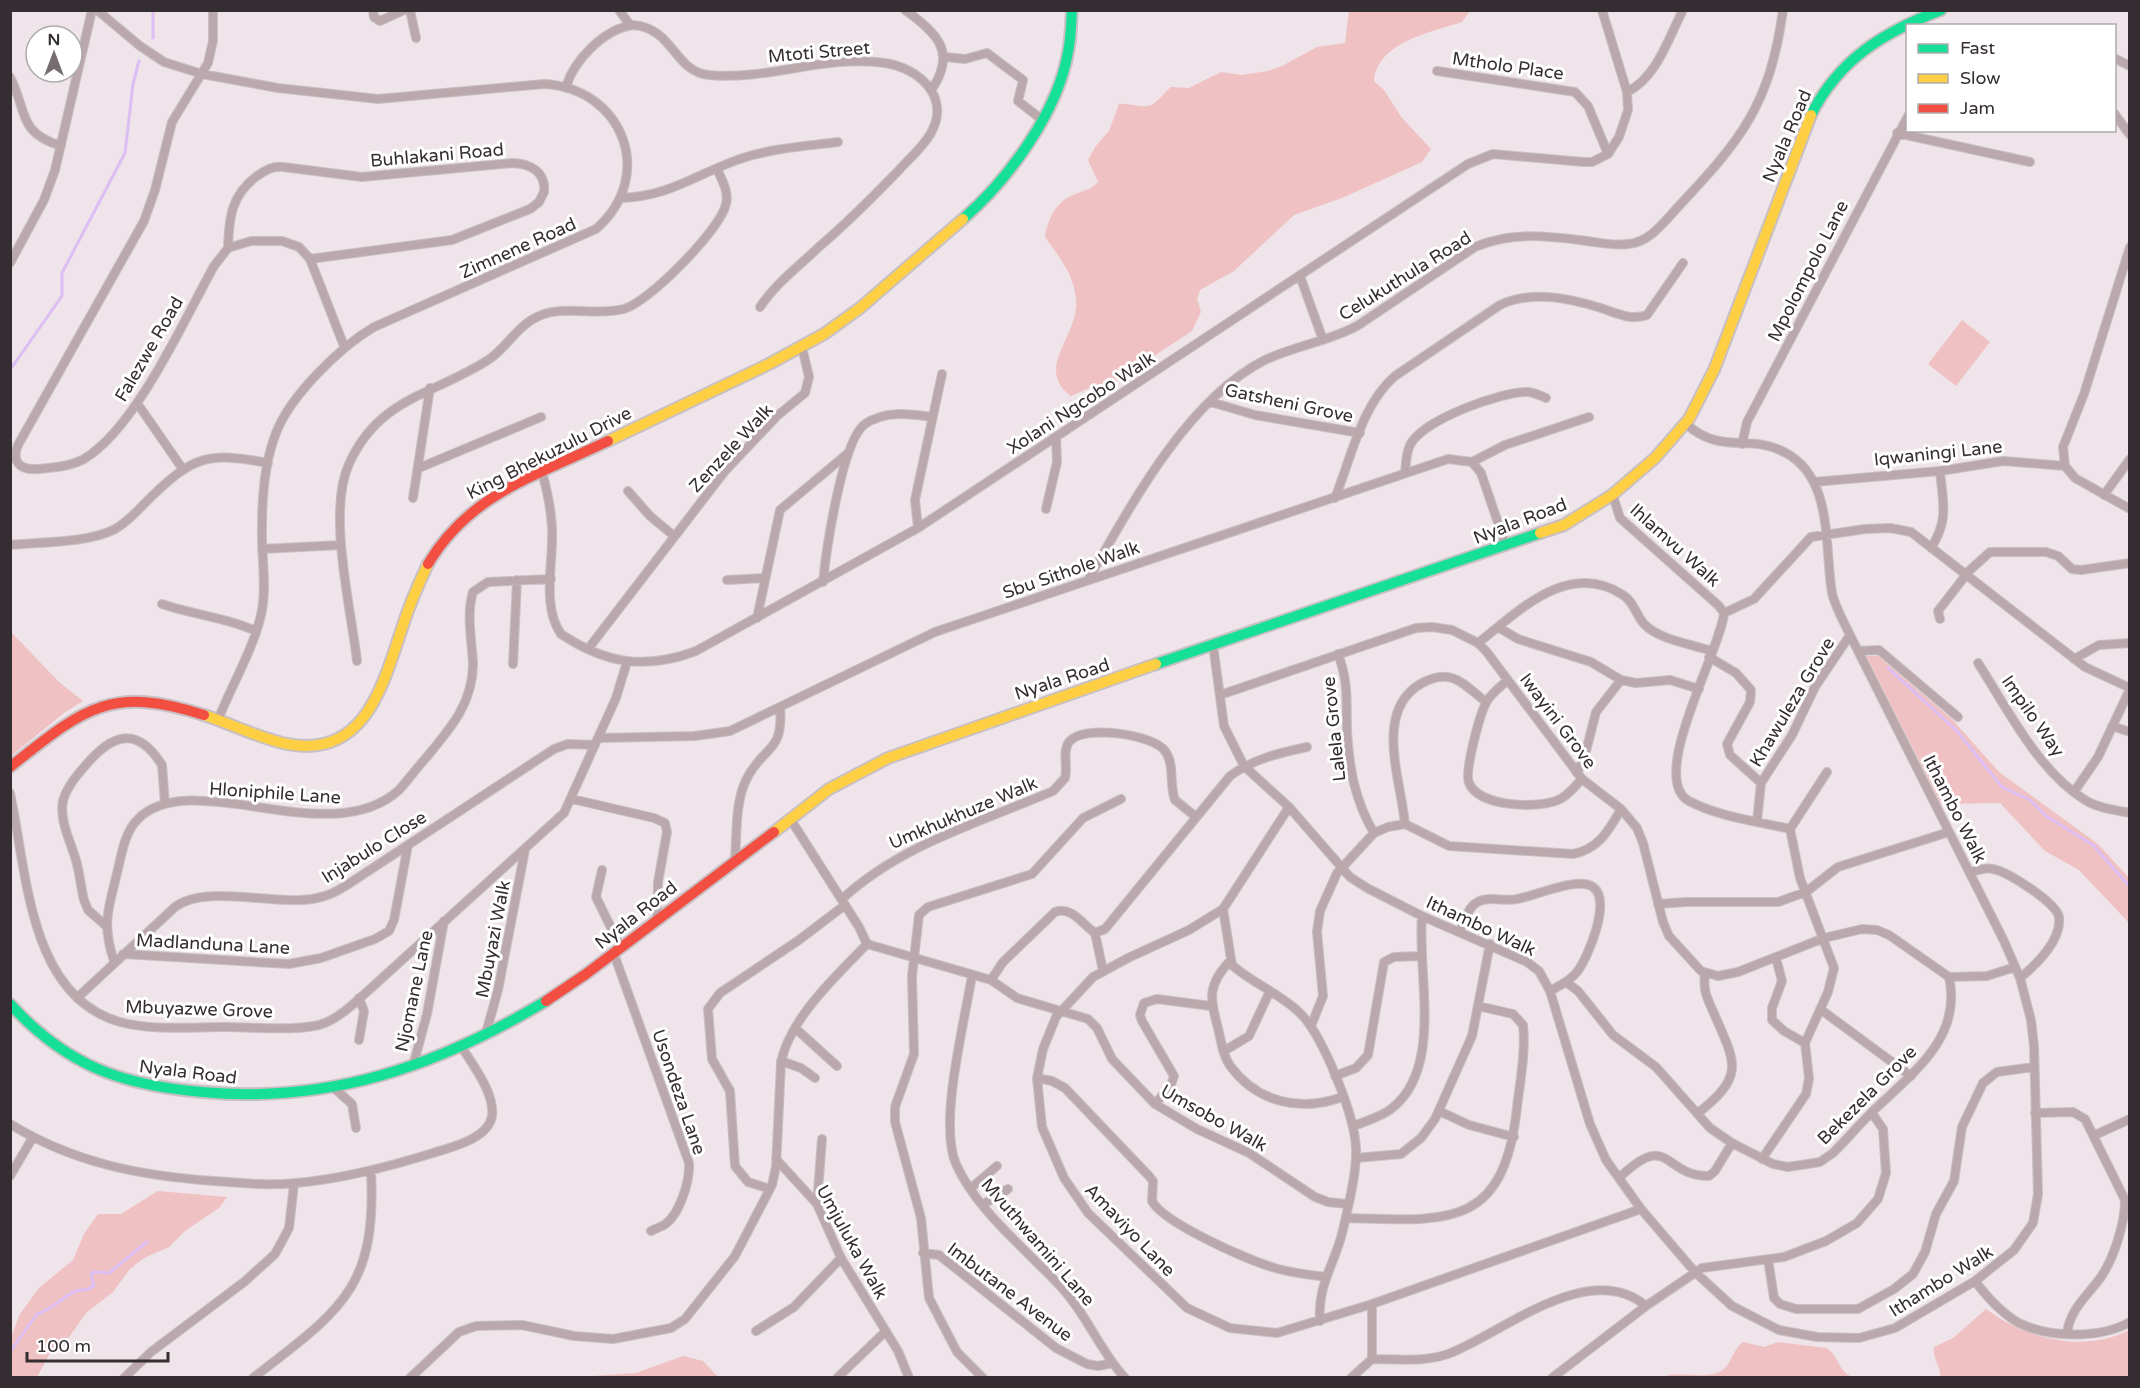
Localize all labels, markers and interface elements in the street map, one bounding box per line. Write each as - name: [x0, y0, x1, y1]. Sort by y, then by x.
- north arrow: [24, 24, 84, 84]
- legend: [1906, 24, 2116, 132]
- text: N: [48, 30, 60, 50]
- street label: Mtoti Street: [767, 37, 871, 67]
- text: Fast: [1960, 37, 1995, 59]
- street label: Mtholo Place: [1451, 47, 1565, 85]
- text: Slow: [1960, 67, 2001, 89]
- street label: Nyala Road: [1758, 86, 1816, 186]
- text: Jam: [1960, 97, 1995, 119]
- street label: Buhlakani Road: [369, 138, 505, 172]
- street label: Mpolompolo Lane: [1763, 197, 1853, 345]
- street label: Zimnene Road: [457, 213, 579, 283]
- street label: Celukuthula Road: [1335, 226, 1475, 326]
- street label: Falezwe Road: [110, 293, 188, 405]
- street label: Xolani Ngcobo Walk: [1003, 347, 1159, 459]
- street label: Gatsheni Grove: [1223, 379, 1355, 427]
- street label: Zenzele Walk: [684, 399, 778, 497]
- street label: King Bhekuzulu Drive: [463, 402, 635, 504]
- street label: Iqwaningi Lane: [1873, 435, 2003, 471]
- street label: Nyala Road: [1470, 493, 1570, 549]
- street label: Ihlamvu Walk: [1625, 499, 1725, 591]
- street label: Sbu Sithole Walk: [1000, 536, 1143, 604]
- street label: Khawuleza Grove: [1745, 633, 1839, 771]
- street label: Nyala Road: [1012, 653, 1112, 705]
- street label: Iwayini Grove: [1515, 669, 1601, 773]
- street label: Impilo Way: [1997, 671, 2069, 761]
- street label: Lalela Grove: [1318, 676, 1350, 782]
- street label: Ithambo Walk: [1918, 751, 1992, 867]
- street label: Umkhukhuze Walk: [886, 772, 1041, 854]
- street label: Hloniphile Lane: [208, 777, 342, 809]
- street label: Injabulo Close: [317, 806, 431, 888]
- street label: Nyala Road: [590, 876, 682, 954]
- street label: Mbuyazi Walk: [471, 878, 515, 1000]
- street label: Ithambo Walk: [1423, 891, 1539, 961]
- street label: Njomane Lane: [390, 928, 438, 1054]
- street label: Madlanduna Lane: [135, 929, 291, 959]
- street label: Mbuyazwe Grove: [125, 995, 273, 1023]
- street label: Usondeza Lane: [647, 1027, 711, 1157]
- street label: Bekezela Grove: [1813, 1041, 1921, 1149]
- street label: Nyala Road: [138, 1055, 238, 1089]
- street label: Umsobo Walk: [1157, 1080, 1271, 1156]
- street label: Mvuthwamini Lane: [976, 1173, 1100, 1311]
- street label: Amaviyo Lane: [1080, 1179, 1180, 1281]
- street label: Umjuluka Walk: [812, 1181, 893, 1303]
- street label: Imbutane Avenue: [943, 1238, 1077, 1346]
- street label: Ithambo Walk: [1885, 1240, 1997, 1322]
- scale bar: [27, 1325, 168, 1363]
- text: 100 m: [36, 1335, 91, 1357]

